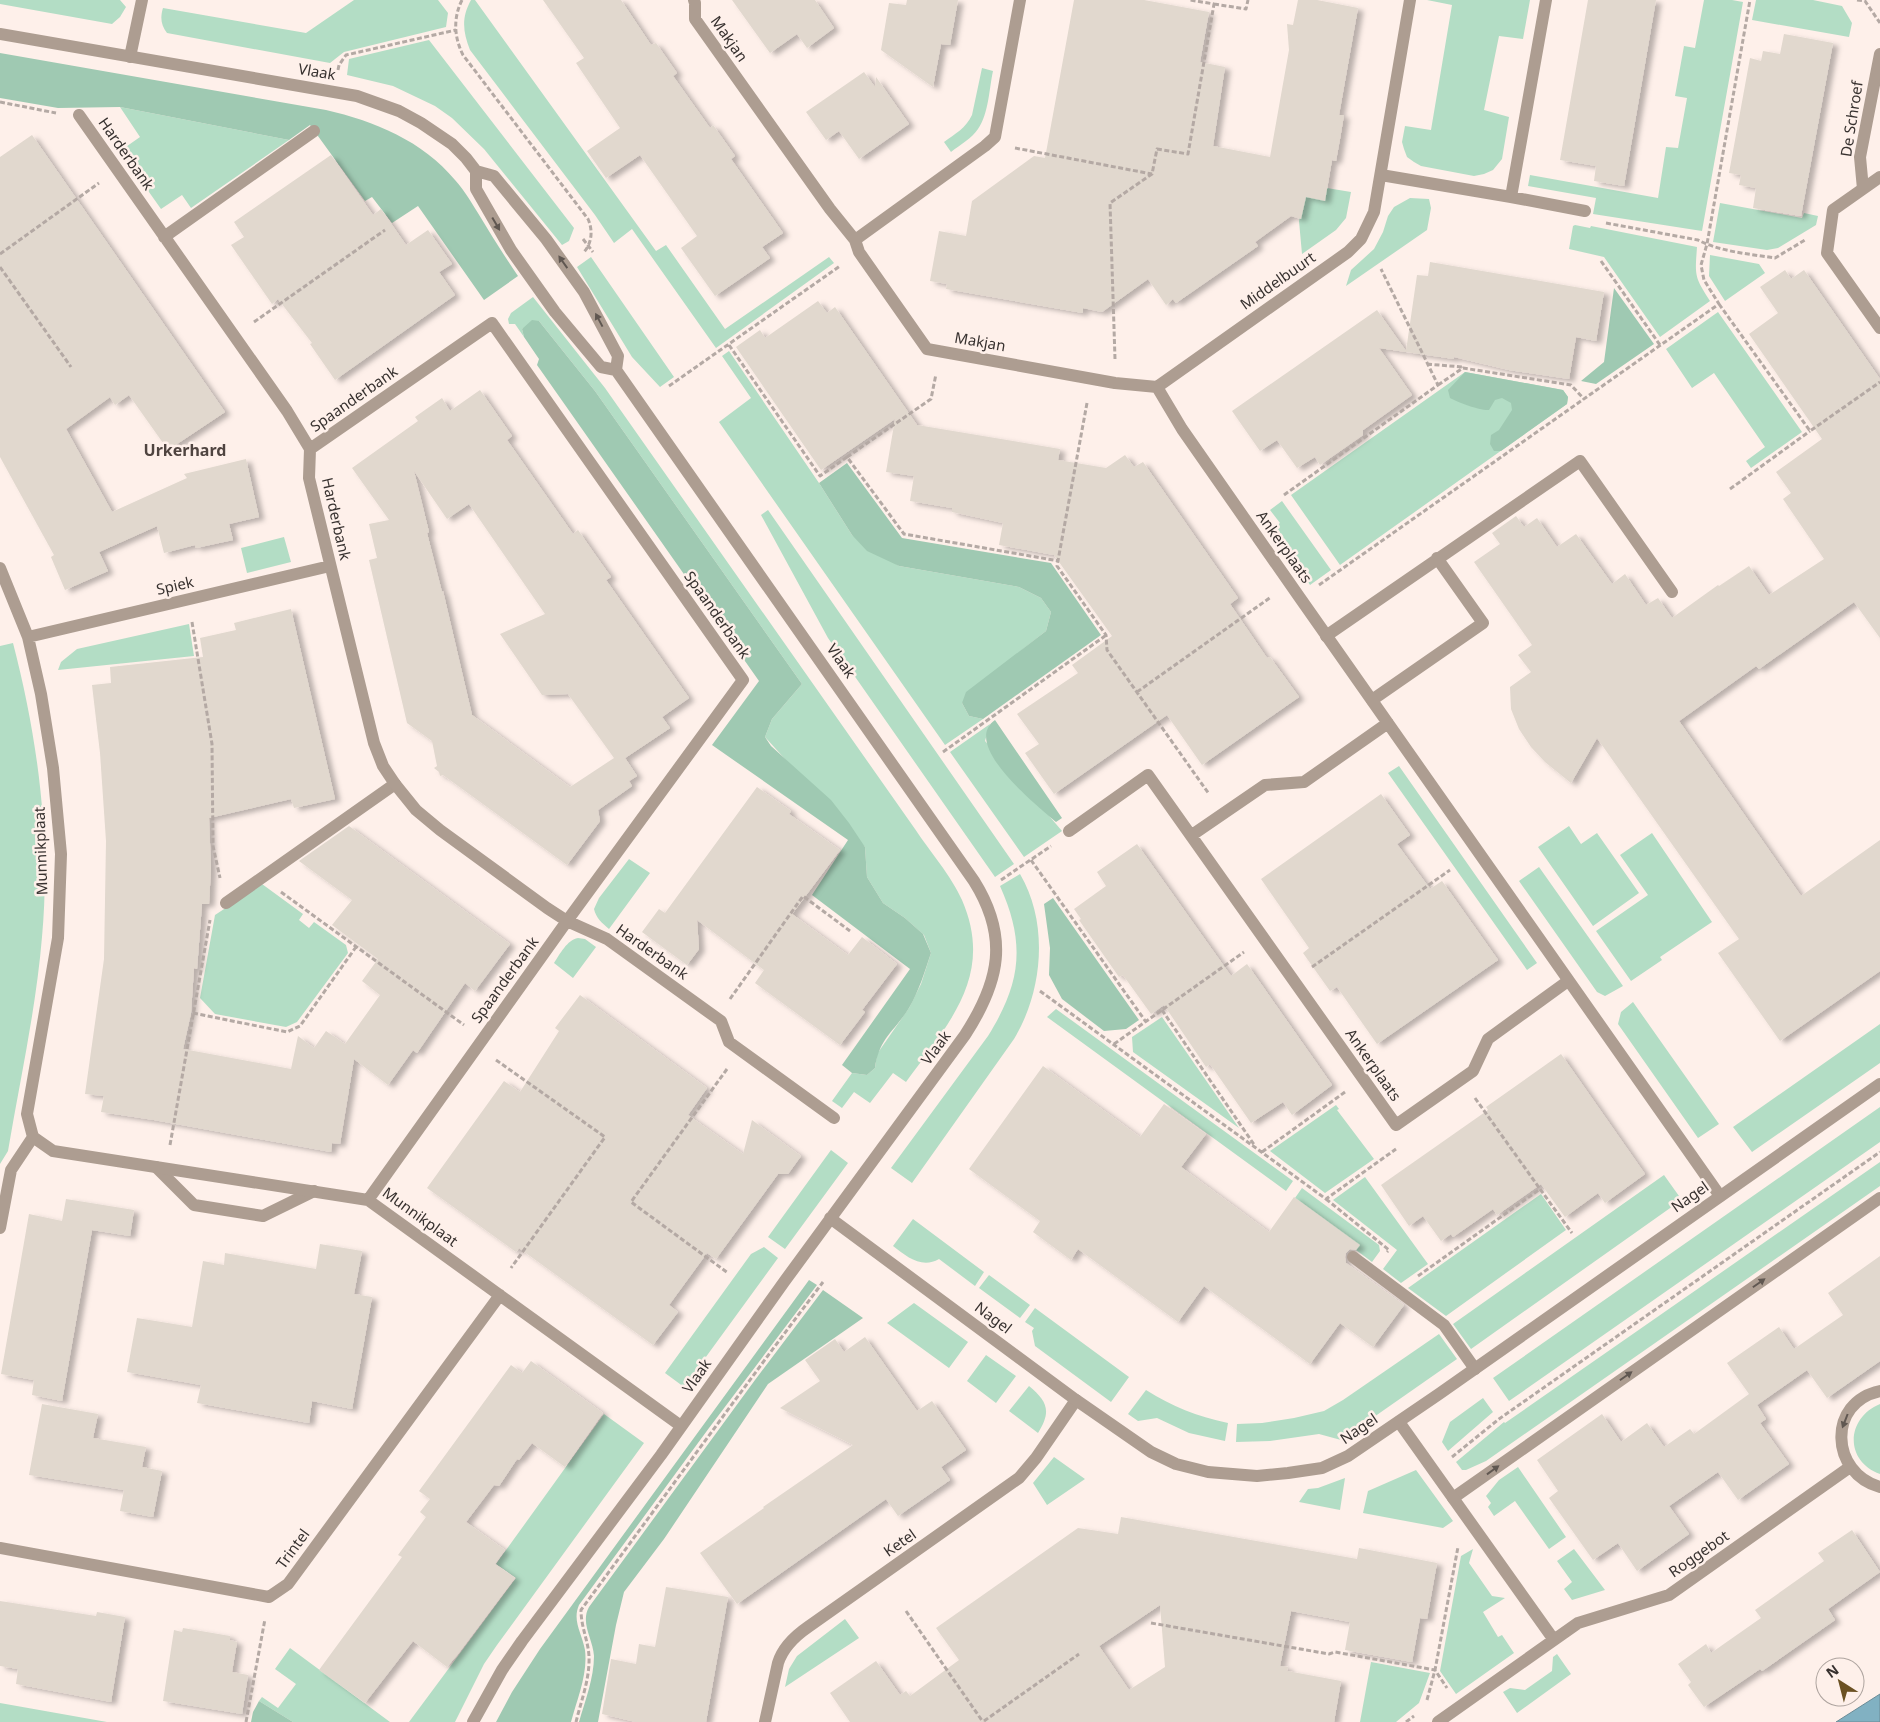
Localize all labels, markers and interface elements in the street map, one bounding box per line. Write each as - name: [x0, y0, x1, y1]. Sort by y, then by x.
- street label: Makjan: [707, 12, 753, 65]
- street label: Vlaak: [297, 58, 337, 84]
- street label: De Schroef: [1835, 79, 1867, 158]
- street label: Harderbank: [94, 113, 159, 194]
- one-way arrow: [492, 218, 501, 231]
- street label: Middelbuurt: [1236, 247, 1320, 314]
- one-way arrow: [558, 255, 568, 269]
- one-way arrow: [595, 313, 603, 327]
- street label: Makjan: [953, 327, 1007, 355]
- street label: Spaanderbank: [306, 361, 401, 436]
- district label: Urkerhard: [144, 439, 226, 461]
- street label: Harderbank: [318, 475, 356, 562]
- street label: Ankerplaats: [1253, 506, 1317, 587]
- street label: Spaanderbank: [680, 567, 755, 662]
- street label: Spiek: [154, 571, 195, 599]
- street label: Vlaak: [823, 639, 861, 682]
- street label: Munnikplaat: [28, 806, 52, 896]
- street label: Harderbank: [612, 919, 693, 984]
- street label: Spaanderbank: [466, 932, 542, 1027]
- street label: Ankerplaats: [1342, 1024, 1406, 1105]
- street label: Vlaak: [916, 1026, 955, 1068]
- street label: Nagel: [1667, 1176, 1712, 1216]
- street label: Munnikplaat: [379, 1182, 463, 1251]
- one-way arrow: [1752, 1278, 1766, 1288]
- street label: Nagel: [971, 1297, 1016, 1338]
- street label: Vlaak: [677, 1354, 715, 1397]
- one-way arrow: [1619, 1371, 1633, 1381]
- street label: Nagel: [1336, 1408, 1381, 1448]
- one-way arrow: [1841, 1414, 1848, 1429]
- one-way arrow: [1486, 1464, 1499, 1475]
- street label: Trintel: [271, 1524, 313, 1572]
- street label: Ketel: [879, 1524, 920, 1561]
- street label: Roggebot: [1664, 1525, 1733, 1581]
- north arrow: [1815, 1657, 1865, 1707]
- text: N: [1822, 1660, 1842, 1682]

